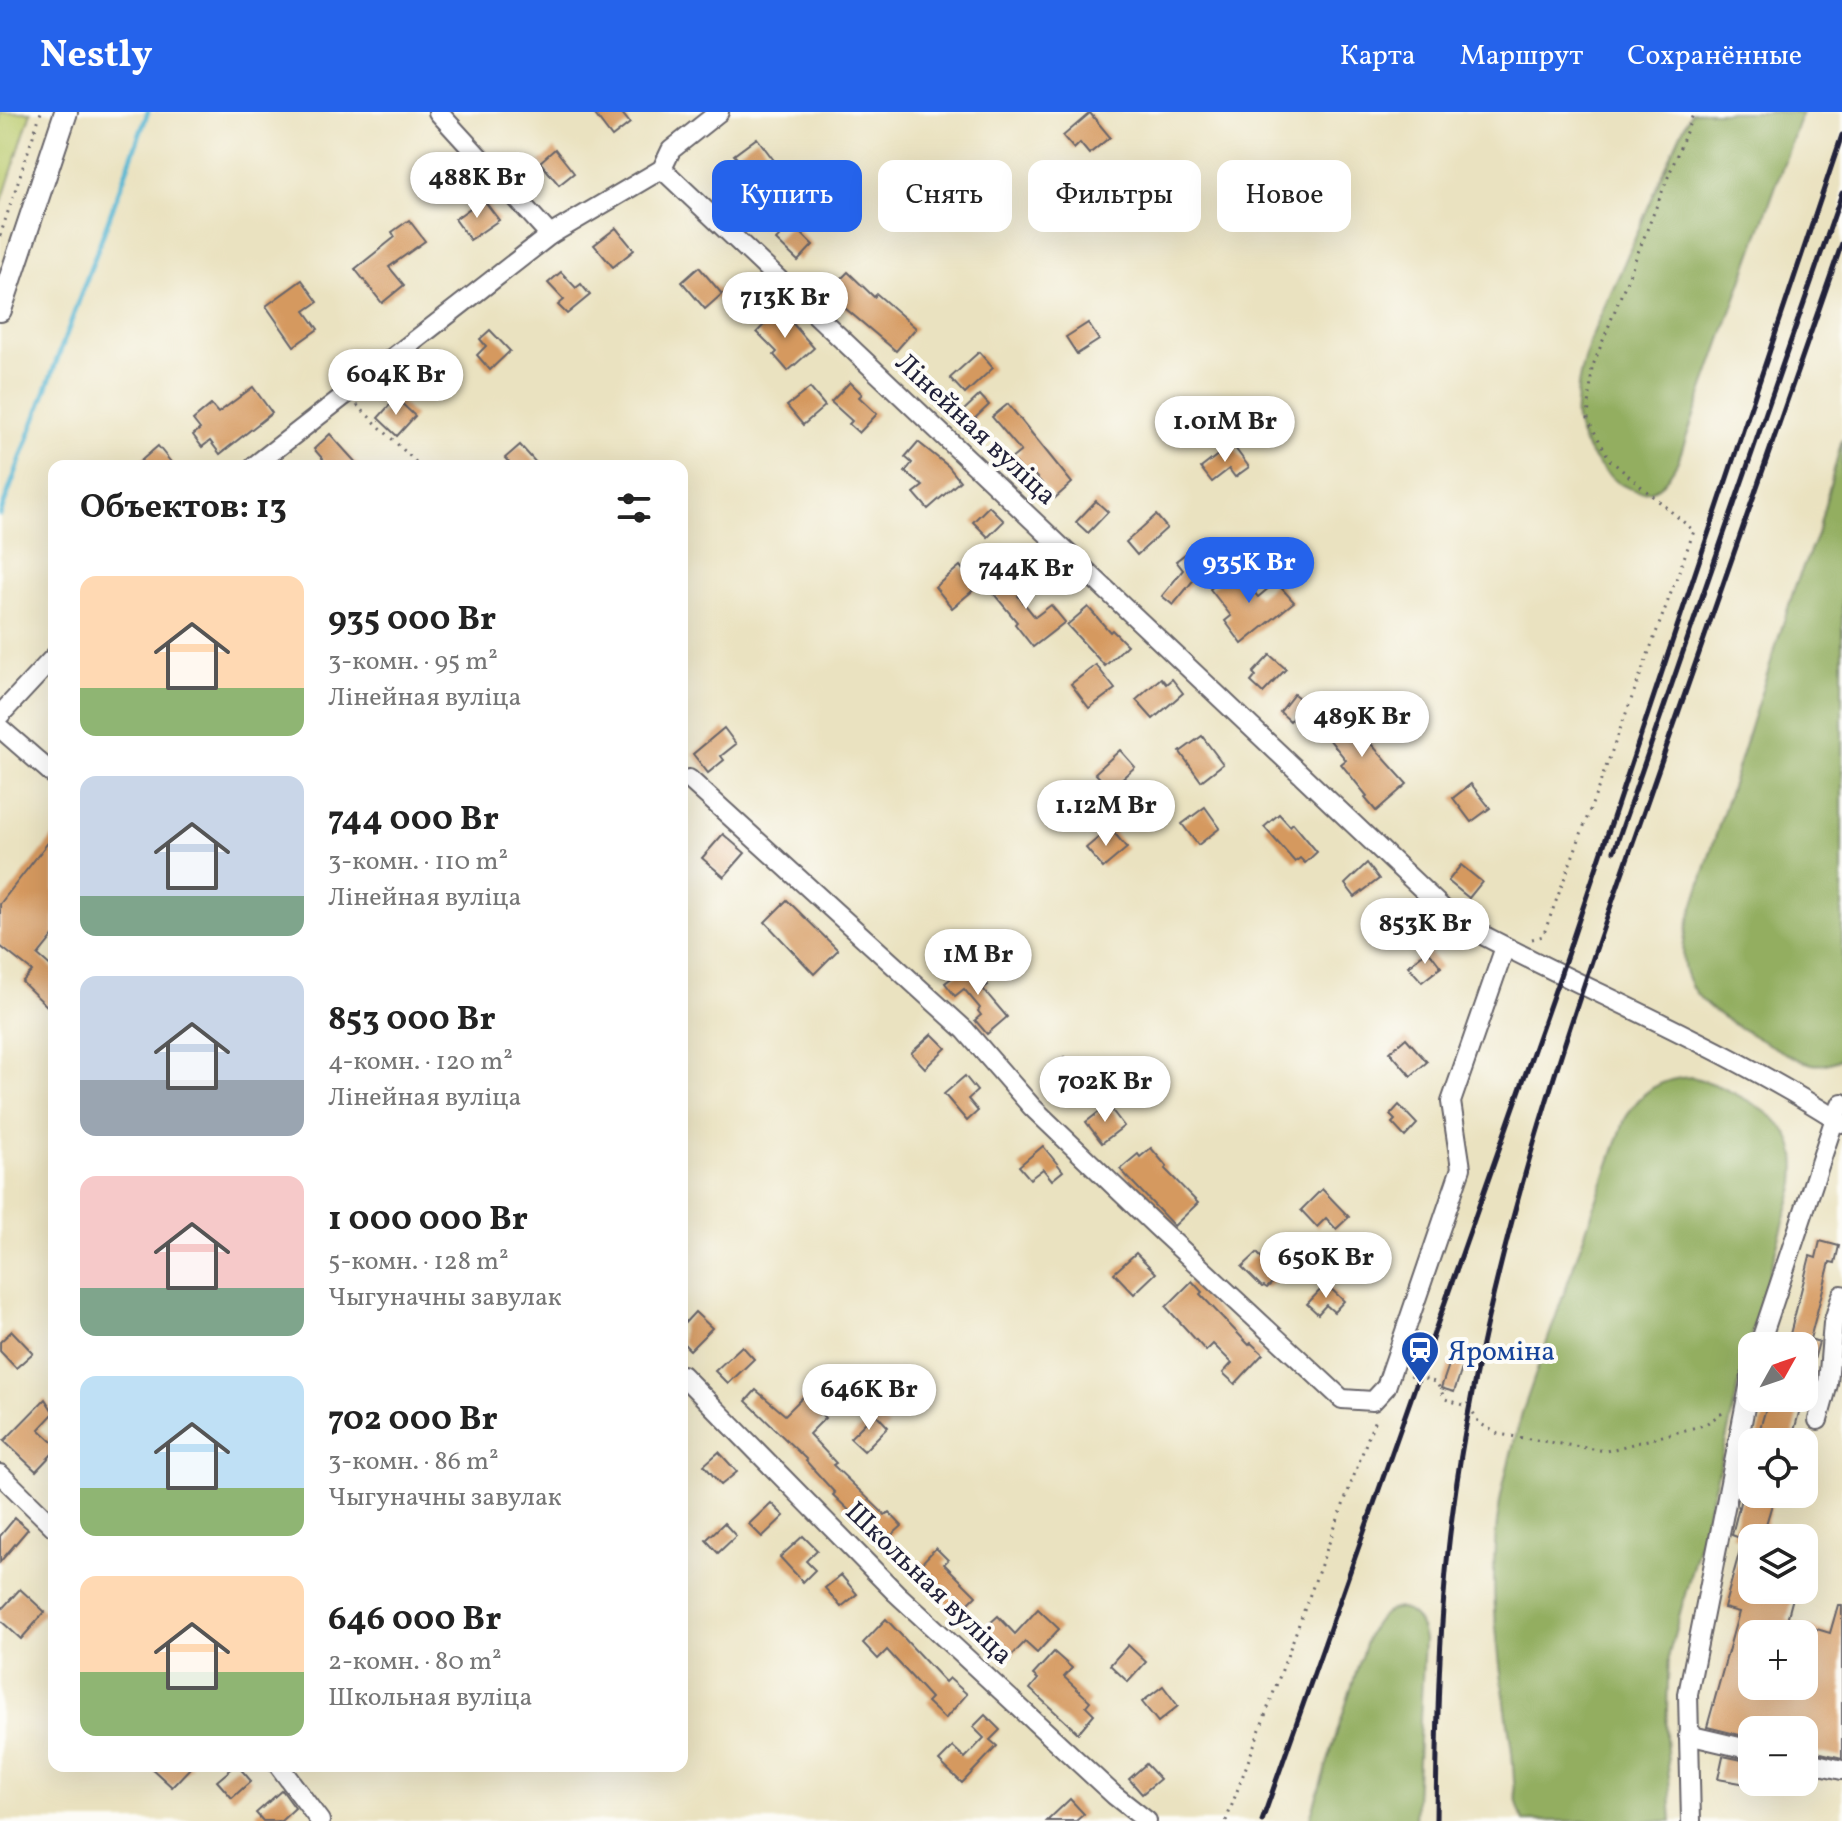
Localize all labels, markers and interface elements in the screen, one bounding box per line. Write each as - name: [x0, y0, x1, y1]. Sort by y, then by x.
- text: Nestly: [40, 30, 153, 83]
- text: Карта: [1340, 37, 1416, 76]
- text: Маршрут: [1460, 37, 1583, 76]
- text: Сохранённые: [1627, 37, 1802, 76]
- pin: 488K Br: [403, 152, 551, 220]
- text: 488K Br: [428, 160, 526, 196]
- chip: Купить: [712, 160, 862, 232]
- chip: Снять: [878, 160, 1012, 232]
- chip: Фильтры: [1028, 160, 1201, 232]
- chip: Новое: [1217, 160, 1351, 232]
- pin: 713K Br: [711, 272, 859, 340]
- text: 713K Br: [740, 280, 830, 316]
- street label: Лінейная вуліца: [886, 345, 1065, 515]
- pin: 604K Br: [322, 349, 470, 417]
- text: 604K Br: [346, 357, 446, 393]
- pin: 1.01M Br: [1142, 396, 1308, 464]
- text: 1.01M Br: [1173, 404, 1277, 440]
- text: Объектов: 13: [80, 485, 287, 532]
- icon: filters: [612, 486, 656, 530]
- pin: 935K Br: [1175, 537, 1323, 605]
- pin: 744K Br: [952, 543, 1100, 611]
- text: 935K Br: [1202, 545, 1296, 581]
- text: 744K Br: [978, 551, 1074, 587]
- text: 935 000 Br: [328, 597, 496, 644]
- icon: home: [144, 608, 240, 704]
- text: 3-комн. · 95 m²: [328, 644, 498, 680]
- text: Лінейная вуліца: [328, 680, 521, 716]
- pin: 489K Br: [1288, 691, 1436, 759]
- text: 489K Br: [1313, 699, 1411, 735]
- pin: 1.12M Br: [1023, 780, 1189, 848]
- text: 1.12M Br: [1055, 788, 1157, 824]
- text: 744 000 Br: [328, 797, 499, 844]
- icon: home: [144, 808, 240, 904]
- text: 3-комн. · 110 m²: [328, 844, 508, 880]
- text: Лінейная вуліца: [328, 880, 521, 916]
- pin: 853K Br: [1351, 898, 1499, 966]
- text: 853K Br: [1378, 906, 1472, 942]
- pin: 1M Br: [922, 929, 1034, 997]
- text: 1M Br: [943, 937, 1013, 973]
- text: 853 000 Br: [328, 997, 496, 1044]
- icon: home: [144, 1008, 240, 1104]
- text: 4-комн. · 120 m²: [328, 1044, 513, 1080]
- pin: 702K Br: [1031, 1056, 1179, 1124]
- text: 702K Br: [1058, 1064, 1152, 1100]
- text: Лінейная вуліца: [328, 1080, 521, 1116]
- text: 1 000 000 Br: [328, 1197, 528, 1244]
- icon: home: [144, 1208, 240, 1304]
- pin: 650K Br: [1252, 1232, 1400, 1300]
- text: 650K Br: [1278, 1240, 1374, 1276]
- text: 5-комн. · 128 m²: [328, 1244, 509, 1280]
- text: Чыгуначны завулак: [328, 1280, 562, 1316]
- station icon: Яроміна: [1399, 1329, 1441, 1384]
- north arrow: [1738, 1332, 1818, 1412]
- map controls: [1738, 1332, 1818, 1796]
- place label: Яроміна: [1448, 1333, 1555, 1372]
- pin: 646K Br: [795, 1364, 943, 1432]
- text: 646K Br: [820, 1372, 918, 1408]
- text: 702 000 Br: [328, 1397, 498, 1444]
- icon: home: [144, 1408, 240, 1504]
- button: locate: [1738, 1428, 1818, 1508]
- text: 3-комн. · 86 m²: [328, 1444, 499, 1480]
- text: Чыгуначны завулак: [328, 1480, 562, 1516]
- street label: Школьная вуліца: [836, 1493, 1021, 1674]
- button: layers: [1738, 1524, 1818, 1604]
- text: 646 000 Br: [328, 1597, 501, 1644]
- icon: home: [144, 1608, 240, 1704]
- button: +: [1738, 1620, 1818, 1700]
- text: 2-комн. · 80 m²: [328, 1644, 502, 1680]
- text: Школьная вуліца: [328, 1680, 532, 1716]
- button: −: [1738, 1716, 1818, 1796]

